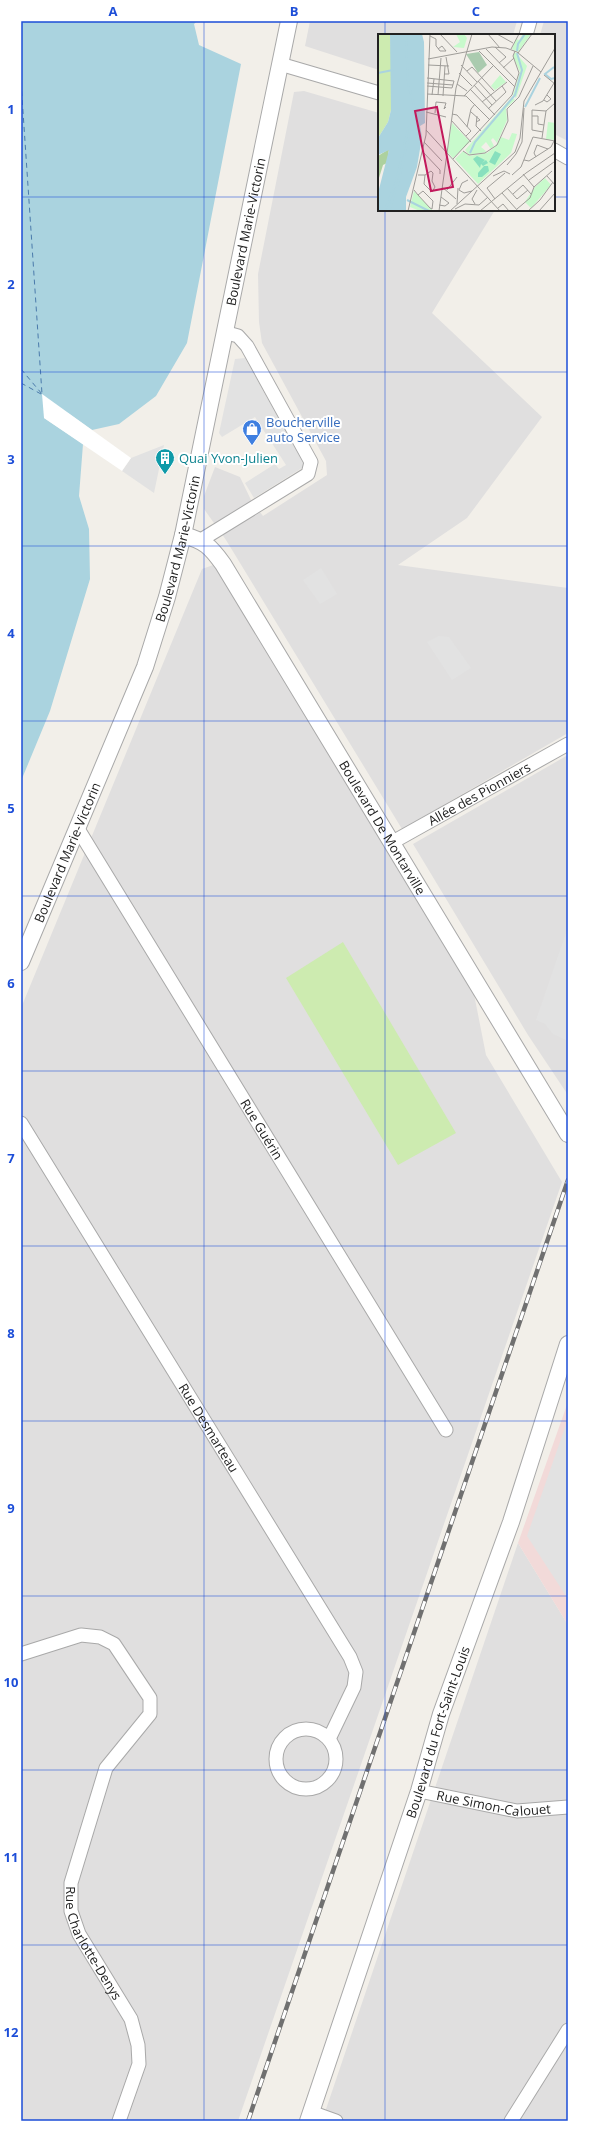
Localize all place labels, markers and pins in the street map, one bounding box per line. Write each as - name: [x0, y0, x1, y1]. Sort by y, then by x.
- place label: Boucherville auto Service: [266, 413, 341, 446]
- shop icon: Boucherville auto Service: [241, 418, 263, 446]
- building icon: Quai Yvon-Julien: [154, 447, 176, 475]
- place label: Quai Yvon-Julien: [179, 449, 278, 467]

